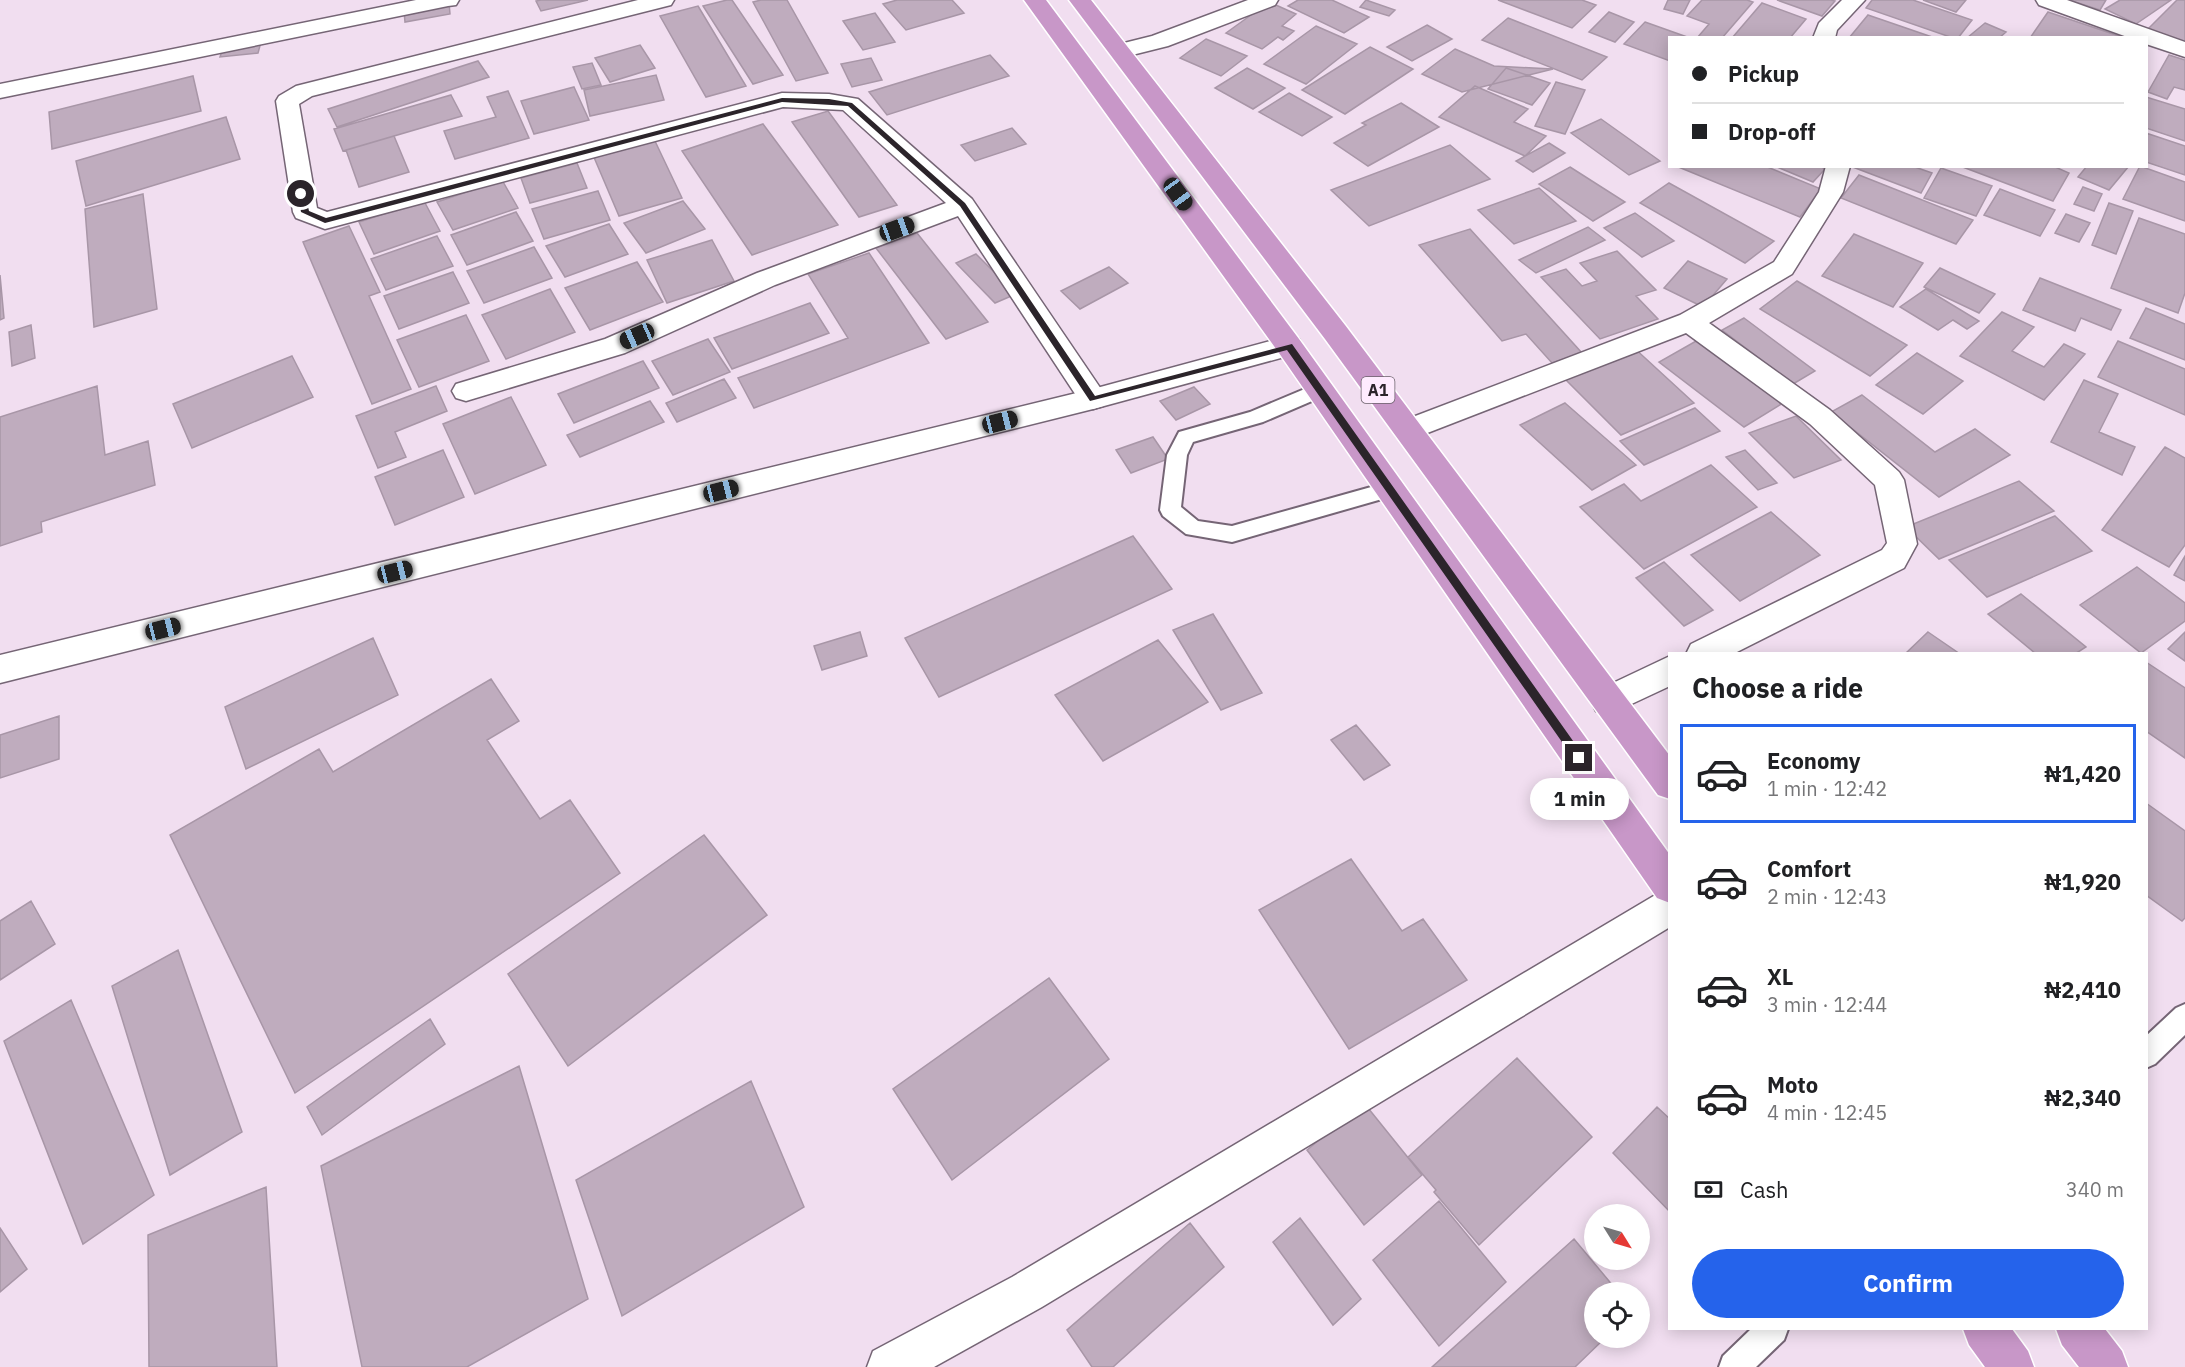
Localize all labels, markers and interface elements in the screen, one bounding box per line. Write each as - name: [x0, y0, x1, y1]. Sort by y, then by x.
- text: Pickup: [1728, 59, 1799, 88]
- text: Drop-off: [1728, 117, 1815, 146]
- car: [1160, 174, 1196, 214]
- route start: [287, 180, 314, 207]
- car: [877, 214, 917, 244]
- car: [617, 320, 657, 352]
- road number: A1: [1362, 377, 1394, 403]
- car: [980, 409, 1020, 435]
- car: [701, 478, 741, 504]
- car: [375, 559, 415, 585]
- car: [143, 616, 183, 642]
- text: Choose a ride: [1692, 670, 1863, 705]
- route end: [1565, 744, 1592, 771]
- text: Economy: [1767, 746, 1861, 775]
- icon: car: [1695, 747, 1749, 801]
- text: ₦1,420: [2044, 759, 2121, 788]
- text: 1 min · 12:42: [1767, 775, 1887, 802]
- callout: 1 min: [1530, 779, 1628, 821]
- text: 1 min: [1553, 785, 1606, 812]
- text: Comfort: [1767, 854, 1851, 883]
- icon: car: [1695, 855, 1749, 909]
- text: ₦1,920: [2044, 867, 2121, 896]
- text: 2 min · 12:43: [1767, 883, 1887, 910]
- text: XL: [1767, 962, 1793, 991]
- icon: car: [1695, 963, 1749, 1017]
- text: ₦2,410: [2044, 975, 2121, 1004]
- text: 3 min · 12:44: [1767, 991, 1887, 1018]
- text: Moto: [1767, 1070, 1818, 1099]
- icon: car: [1695, 1071, 1749, 1125]
- text: ₦2,340: [2044, 1083, 2121, 1112]
- text: 4 min · 12:45: [1767, 1099, 1887, 1126]
- icon: cash: [1692, 1173, 1725, 1206]
- text: Cash: [1740, 1175, 1789, 1204]
- text: 340 m: [2066, 1176, 2124, 1203]
- north arrow: [1584, 1204, 1650, 1270]
- map controls: [1584, 1204, 1650, 1348]
- button: Confirm: [1692, 1249, 2124, 1318]
- button: locate: [1584, 1282, 1650, 1348]

